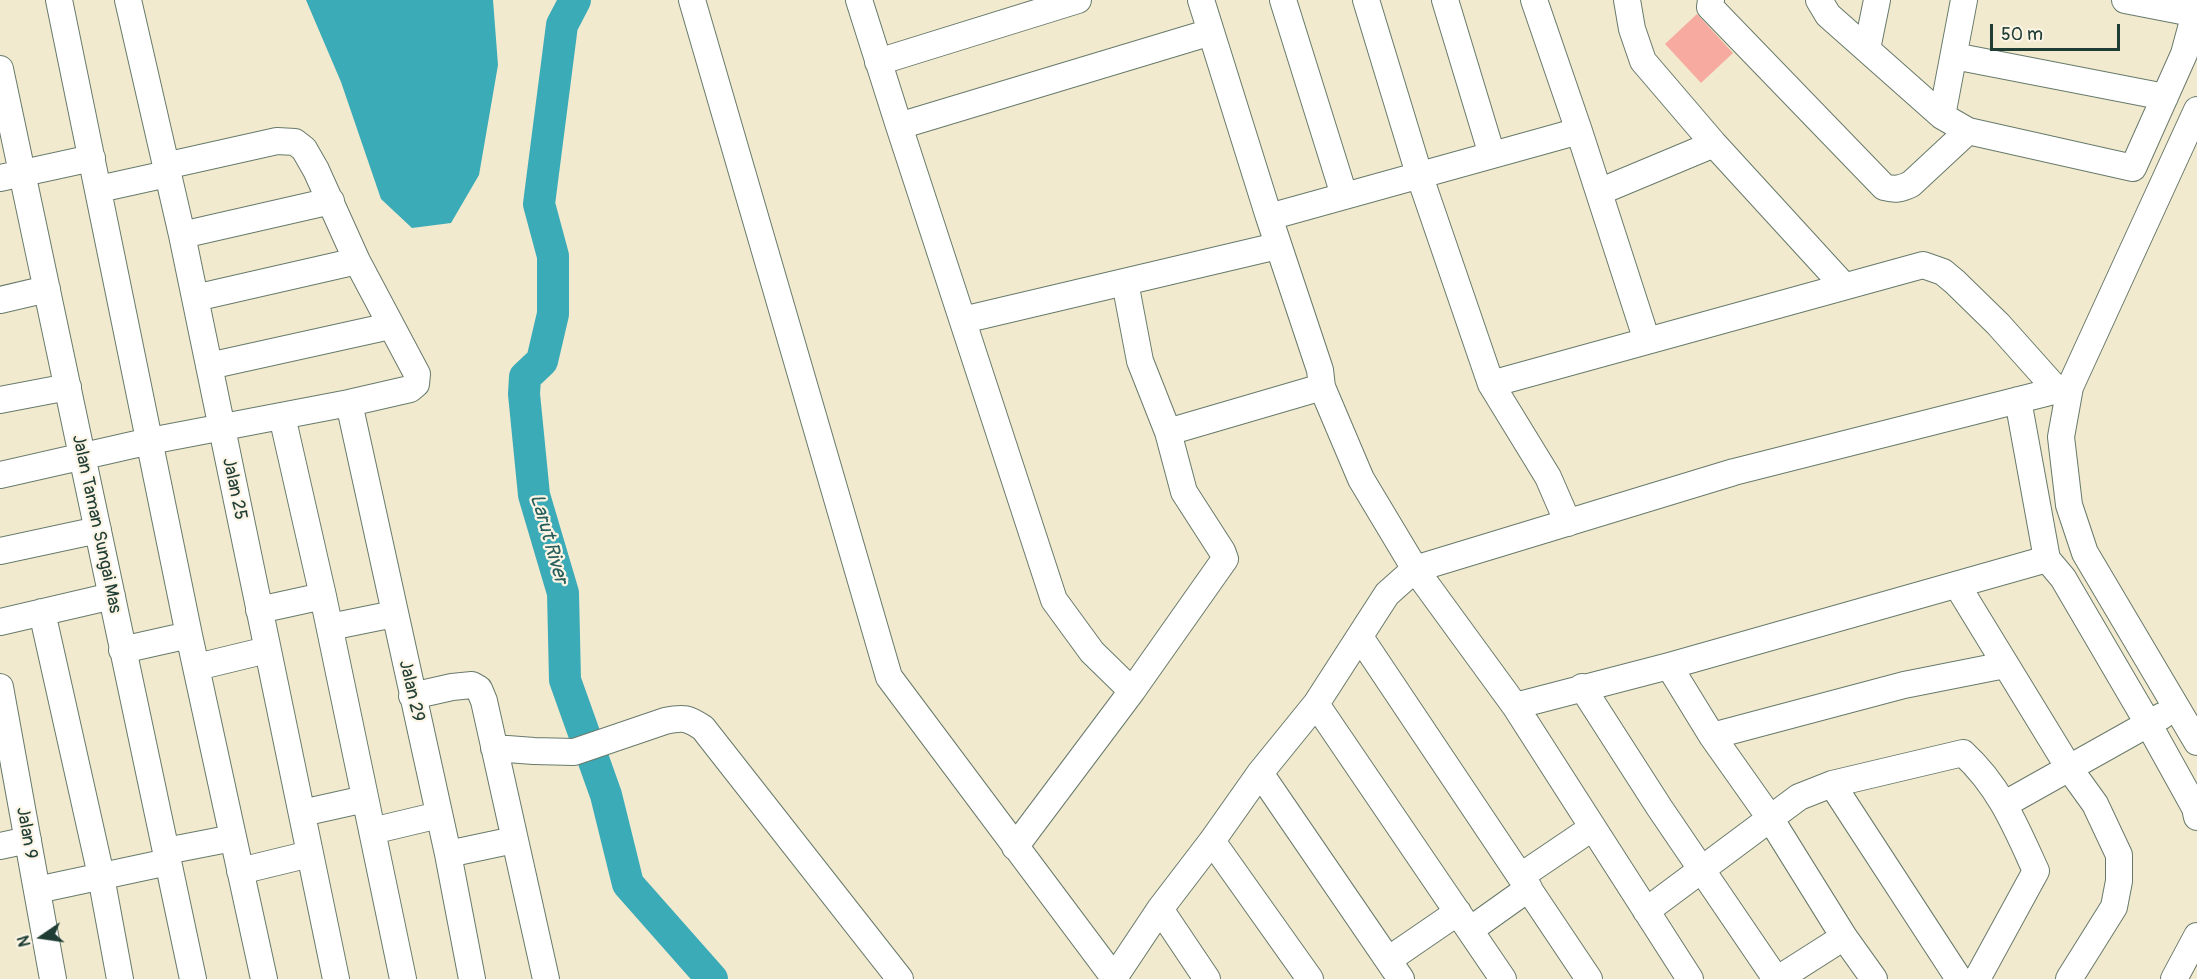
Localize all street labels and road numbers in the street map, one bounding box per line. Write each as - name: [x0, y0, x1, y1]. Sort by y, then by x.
- street label: Jalan Taman Sungai Mas: [67, 433, 125, 615]
- street label: Jalan 25: [217, 456, 251, 522]
- street label: Jalan 29: [393, 658, 429, 724]
- street label: Jalan 9: [11, 805, 41, 861]

